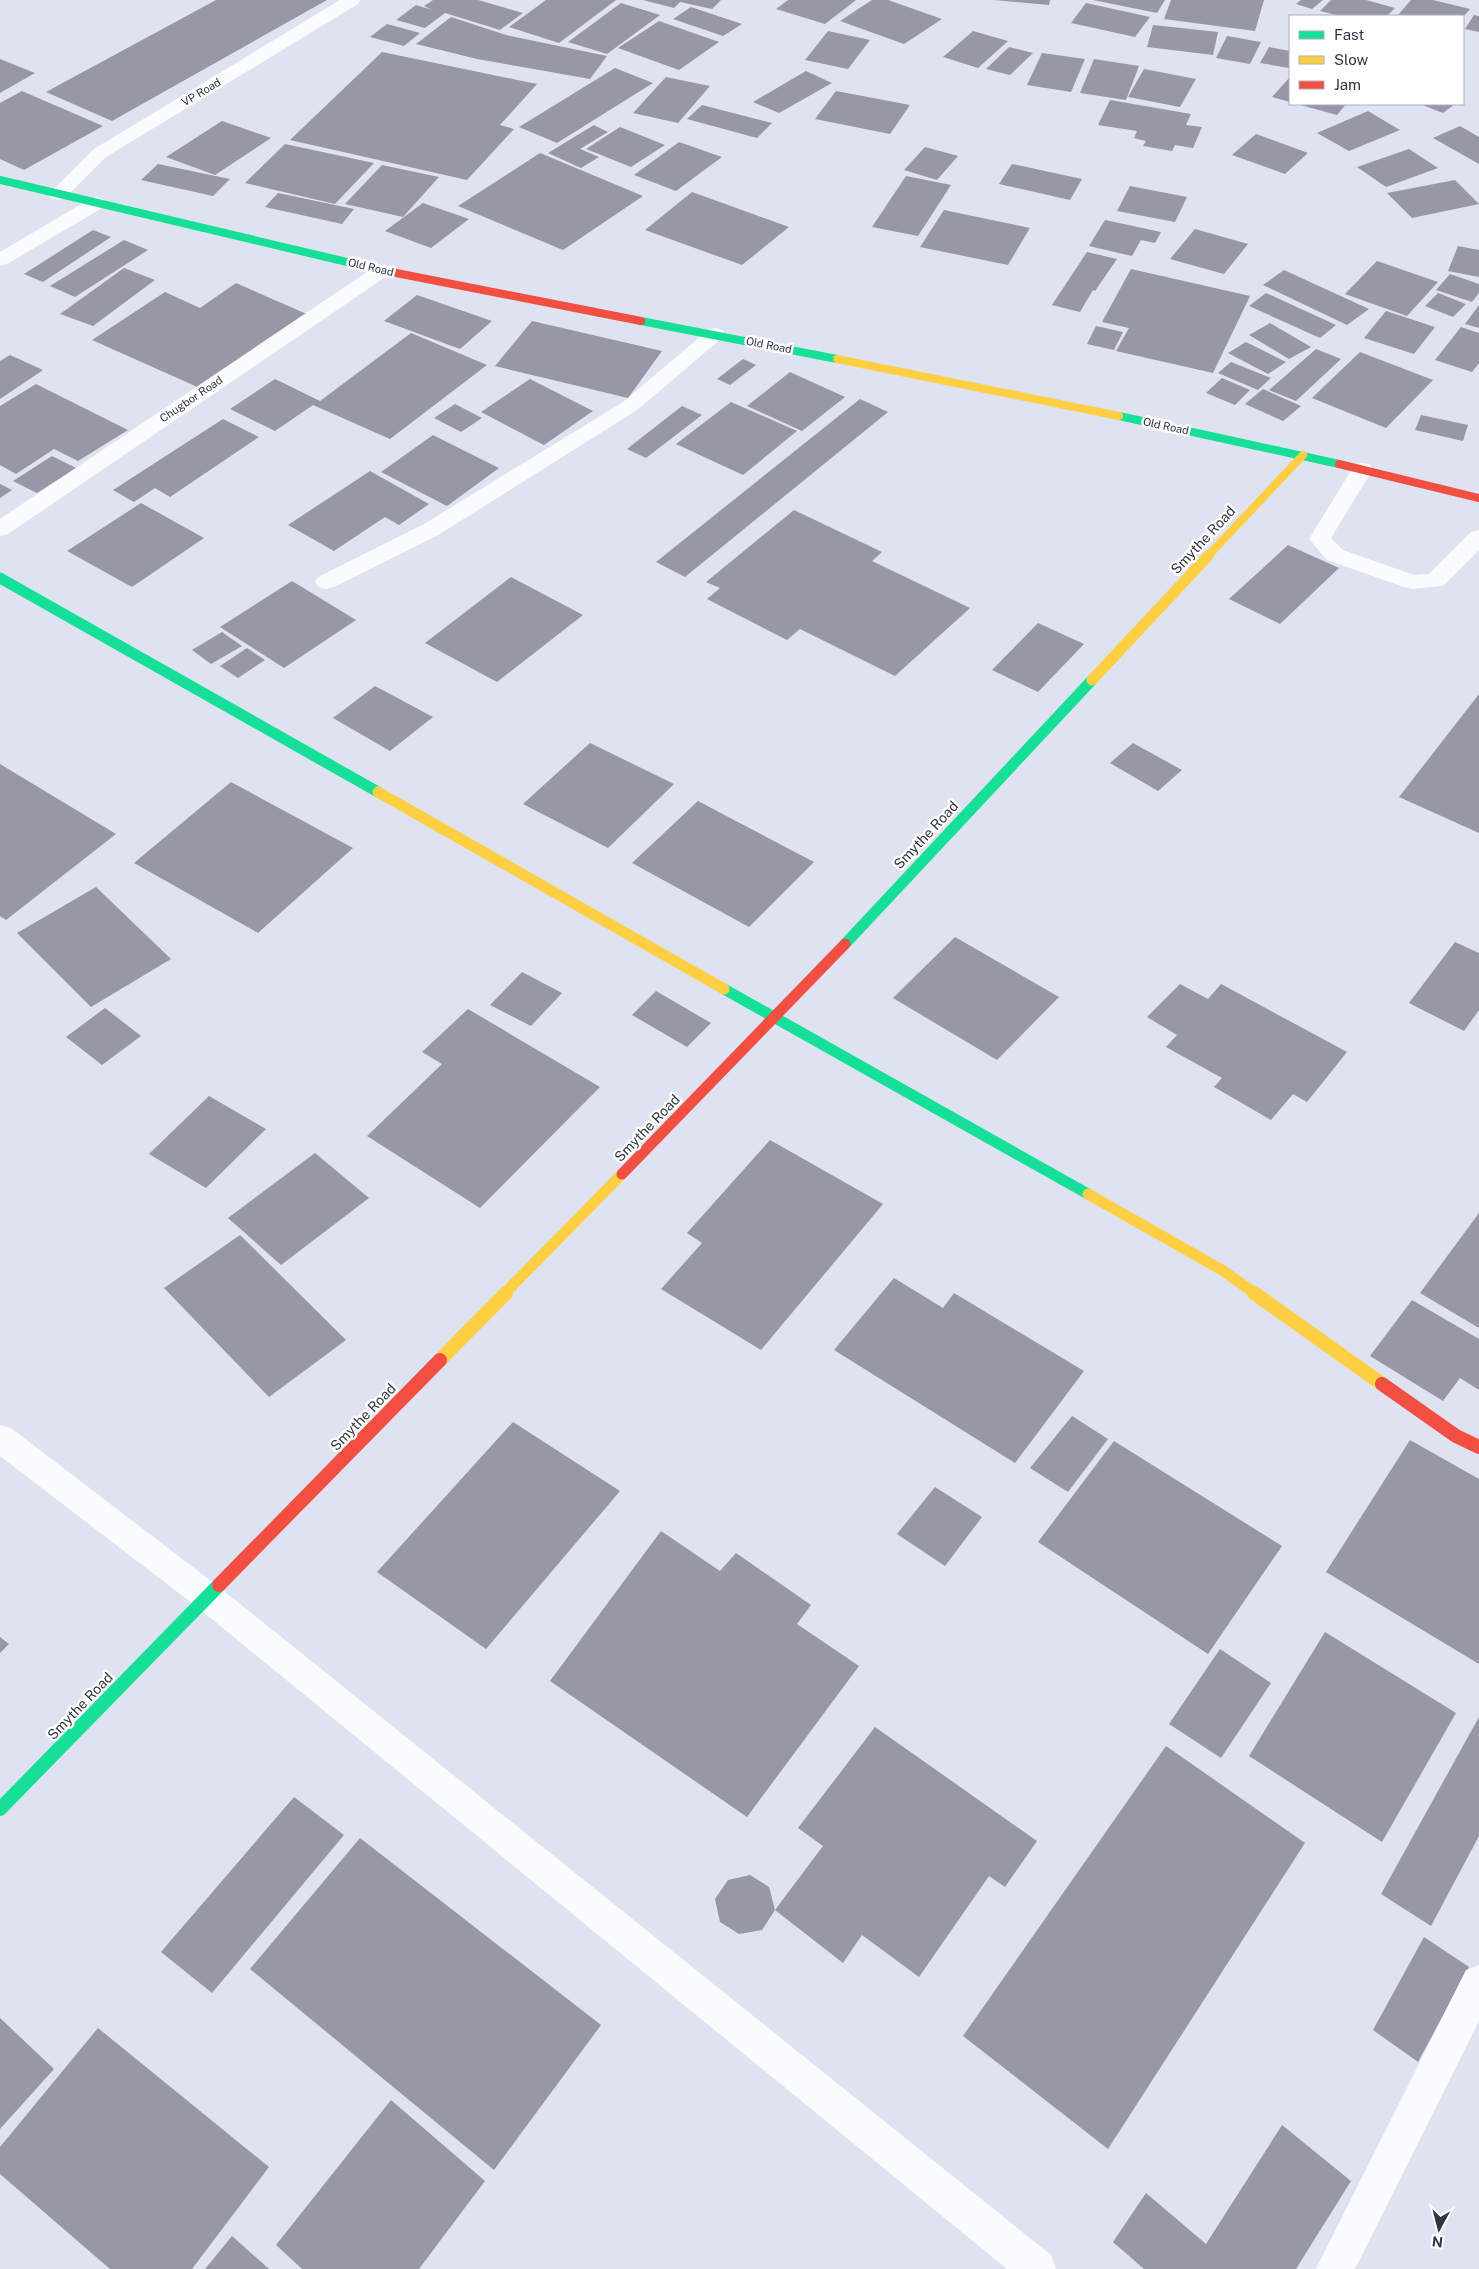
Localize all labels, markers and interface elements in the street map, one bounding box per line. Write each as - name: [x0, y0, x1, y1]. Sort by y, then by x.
- legend: [1289, 15, 1464, 105]
- text: Fast: [1334, 26, 1364, 43]
- text: Slow: [1334, 51, 1369, 68]
- street label: VP Road: [179, 76, 223, 108]
- text: Jam: [1334, 76, 1361, 93]
- street label: Old Road: [347, 256, 395, 278]
- street label: Old Road: [745, 335, 793, 355]
- street label: Chugbor Road: [157, 374, 225, 424]
- street label: Old Road: [1142, 415, 1190, 437]
- street label: Smythe Road: [1168, 503, 1238, 577]
- street label: Smythe Road: [891, 798, 961, 872]
- street label: Smythe Road: [611, 1091, 683, 1165]
- street label: Smythe Road: [327, 1380, 399, 1454]
- street label: Smythe Road: [44, 1669, 116, 1743]
- north arrow: [1414, 2204, 1464, 2254]
- text: N: [1431, 2233, 1444, 2251]

